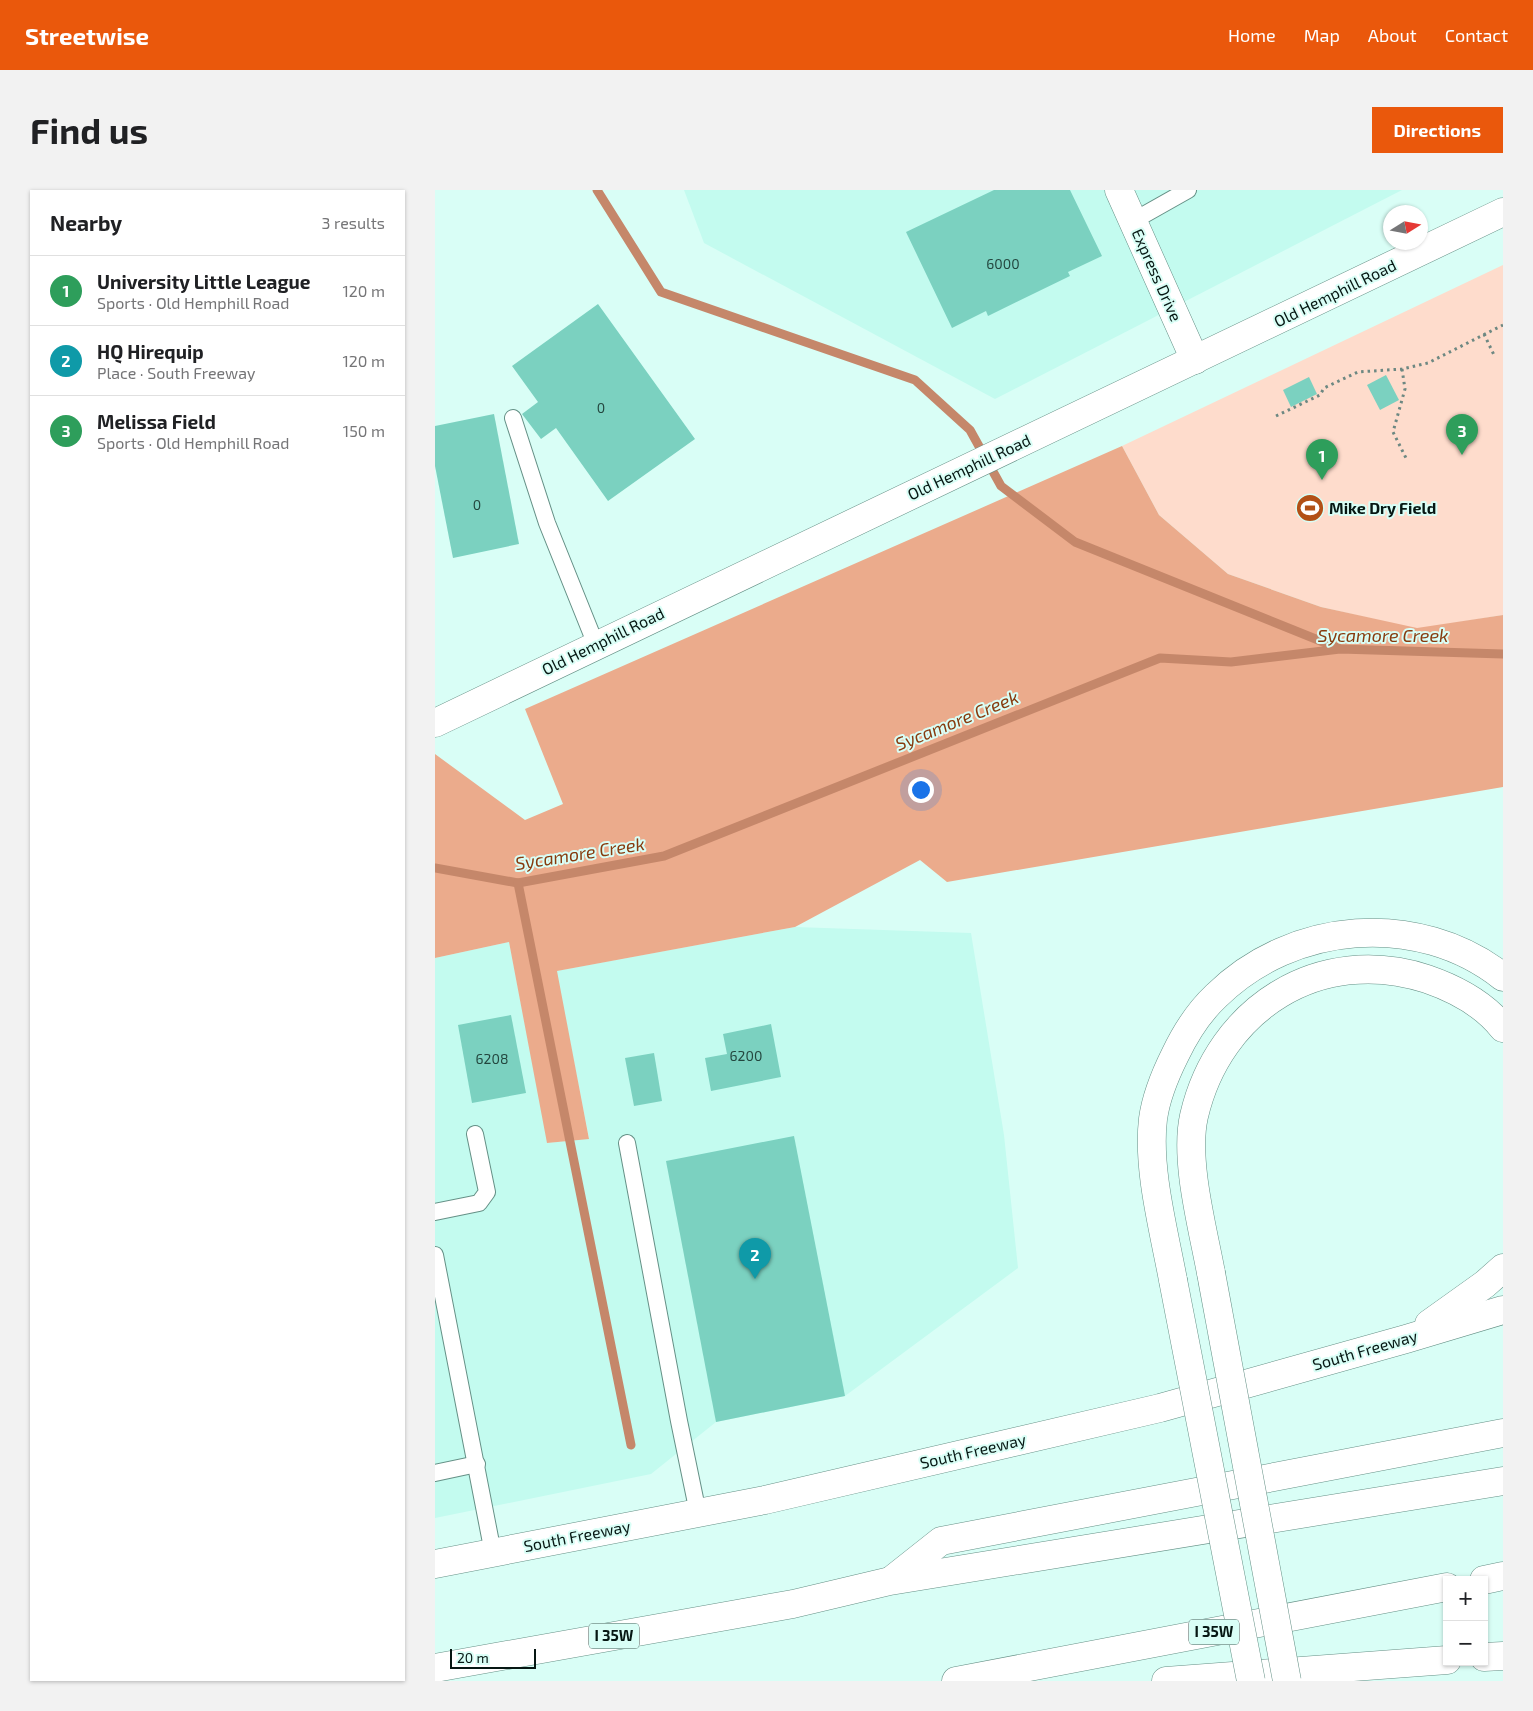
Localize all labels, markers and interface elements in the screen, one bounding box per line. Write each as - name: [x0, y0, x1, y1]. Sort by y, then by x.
- text: Streetwise: [25, 21, 149, 50]
- text: Home: [1228, 24, 1276, 46]
- text: Map: [1304, 24, 1340, 46]
- text: About: [1368, 24, 1417, 46]
- text: Contact: [1445, 24, 1508, 46]
- button: Directions: [1372, 107, 1503, 153]
- text: Find us: [30, 109, 148, 151]
- north arrow: [1383, 205, 1428, 250]
- text: Nearby: [50, 210, 122, 235]
- text: 3 results: [322, 213, 385, 232]
- street label: Express Drive: [1129, 226, 1186, 324]
- house number: 6000: [986, 255, 1020, 272]
- street label: Old Hemphill Road: [1271, 255, 1399, 330]
- text: University Little League: [97, 270, 310, 293]
- text: 1: [63, 281, 69, 300]
- text: 120 m: [342, 281, 385, 300]
- text: Sports · Old Hemphill Road: [97, 293, 289, 312]
- text: HQ Hirequip: [97, 340, 204, 363]
- text: 2: [61, 351, 71, 370]
- text: 120 m: [342, 351, 385, 370]
- text: Place · South Freeway: [97, 363, 255, 382]
- house number: 0: [597, 399, 605, 416]
- text: Melissa Field: [97, 410, 216, 433]
- pin: 3: [1446, 414, 1478, 455]
- text: 3: [61, 421, 71, 440]
- text: 150 m: [343, 421, 385, 440]
- street label: Old Hemphill Road: [904, 430, 1033, 503]
- text: Sports · Old Hemphill Road: [97, 433, 289, 452]
- pin: 1: [1306, 439, 1338, 480]
- sports icon: Mike Dry Field: [1295, 493, 1325, 523]
- house number: 0: [473, 496, 481, 513]
- place label: Mike Dry Field: [1329, 498, 1436, 518]
- street label: Old Hemphill Road: [539, 603, 667, 678]
- water label: Sycamore Creek: [1318, 624, 1449, 646]
- water label: Sycamore Creek: [892, 685, 1021, 755]
- your location: [908, 777, 934, 803]
- water label: Sycamore Creek: [513, 832, 646, 874]
- house number: 6200: [730, 1047, 762, 1064]
- house number: 6208: [476, 1050, 508, 1067]
- pin: 2: [739, 1238, 771, 1279]
- street label: South Freeway: [1310, 1325, 1420, 1374]
- street label: South Freeway: [918, 1429, 1028, 1472]
- street label: South Freeway: [522, 1516, 632, 1555]
- map controls: [1443, 1576, 1488, 1666]
- button: +: [1443, 1576, 1488, 1621]
- road number: I 35W: [1189, 1620, 1239, 1644]
- button: −: [1443, 1621, 1488, 1666]
- road number: I 35W: [589, 1624, 639, 1648]
- scale bar: [450, 1646, 536, 1669]
- text: 20 m: [457, 1649, 489, 1666]

